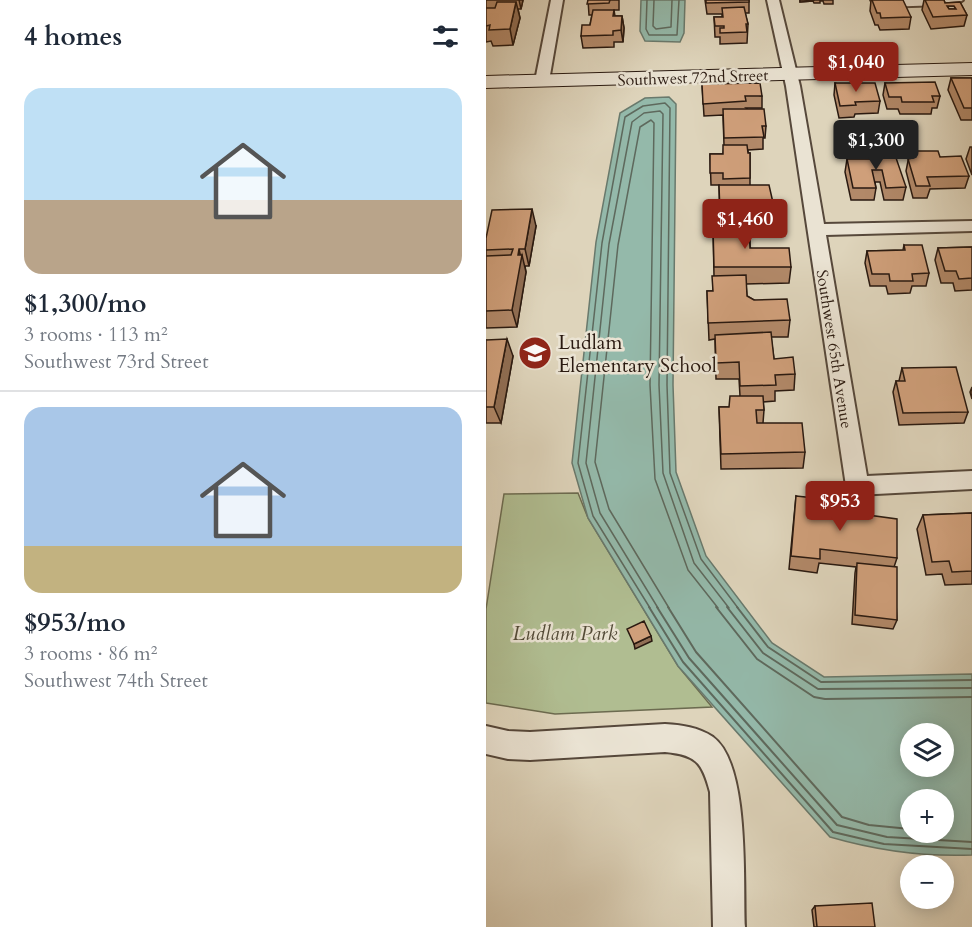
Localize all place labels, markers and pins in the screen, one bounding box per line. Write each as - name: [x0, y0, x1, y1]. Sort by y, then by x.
- pin: $1,040: [807, 42, 905, 93]
- pin: $1,300: [827, 120, 925, 171]
- pin: $1,460: [696, 199, 794, 250]
- place label: Ludlam Elementary School: [558, 329, 717, 379]
- school or university icon: Ludlam Elementary School: [517, 335, 553, 371]
- pin: $953: [804, 481, 876, 532]

